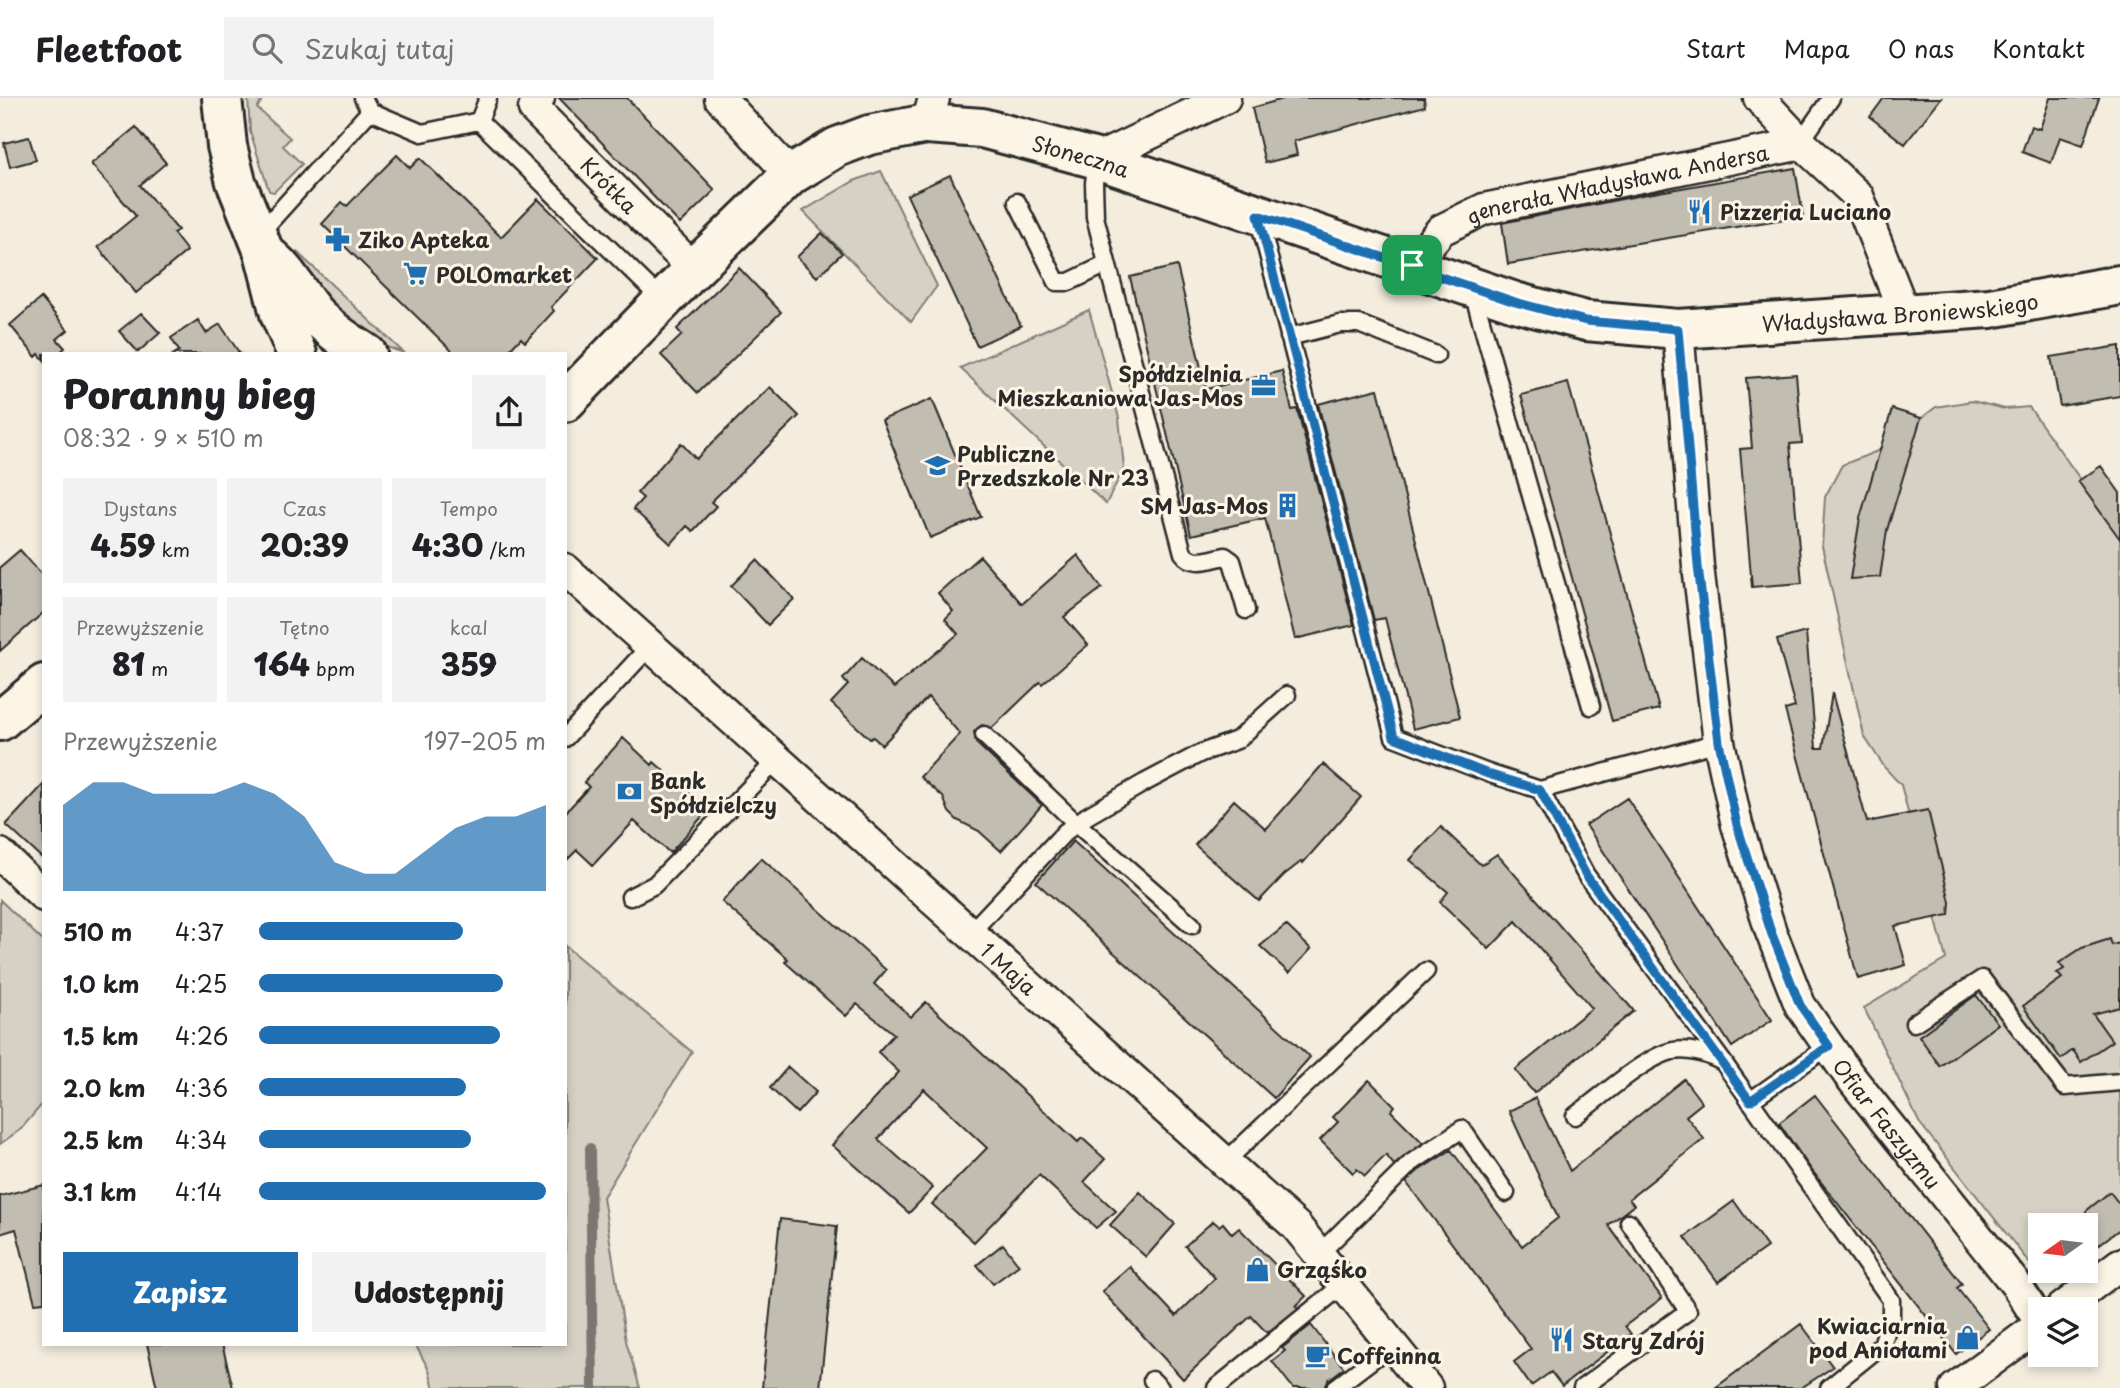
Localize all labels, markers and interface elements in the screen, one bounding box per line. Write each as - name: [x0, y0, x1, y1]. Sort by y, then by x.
- search box: [224, 17, 714, 80]
- text: Fleetfoot: [35, 23, 182, 73]
- icon: search: [248, 29, 286, 67]
- text: Szukaj tutaj: [304, 29, 455, 68]
- text: Start: [1686, 30, 1746, 66]
- text: Mapa: [1784, 30, 1850, 66]
- text: O nas: [1888, 30, 1954, 66]
- text: Kontakt: [1992, 30, 2085, 66]
- street label: Słoneczna: [1029, 126, 1134, 185]
- street label: generała Władysława Andersa: [1460, 135, 1772, 232]
- street label: Krótka: [574, 149, 645, 220]
- place label: Pizzeria Luciano: [1720, 195, 1891, 227]
- restaurant icon: Pizzeria Luciano: [1686, 197, 1714, 225]
- place label: Ziko Apteka: [358, 223, 489, 255]
- pharmacy icon: Ziko Apteka: [324, 225, 352, 253]
- pin: [1382, 235, 1442, 295]
- icon: arrive: [1393, 246, 1431, 284]
- place label: POLOmarket: [436, 258, 572, 290]
- supermarket icon: POLOmarket: [402, 260, 430, 288]
- street label: Władysława Broniewskiego: [1761, 284, 2041, 339]
- place label: Spółdzielnia Mieszkaniowa Jas-Mos: [998, 357, 1244, 413]
- text: Poranny bieg: [63, 365, 316, 422]
- office icon: Spółdzielnia Mieszkaniowa Jas-Mos: [1249, 371, 1277, 399]
- button: share: [472, 375, 546, 449]
- text: 08:32 · 9 × 510 m: [63, 420, 264, 455]
- place label: Publiczne Przedszkole Nr 23: [957, 437, 1149, 493]
- school or university icon: Publiczne Przedszkole Nr 23: [923, 451, 951, 479]
- place label: SM Jas-Mos: [1140, 489, 1268, 521]
- building icon: SM Jas-Mos: [1274, 491, 1302, 519]
- text: Dystans: [103, 494, 177, 522]
- text: Czas: [282, 494, 327, 522]
- text: Tempo: [440, 494, 498, 522]
- text: 4.59: [90, 522, 155, 567]
- text: 20:39: [260, 522, 349, 567]
- text: 4:30: [412, 522, 483, 567]
- text: km: [155, 535, 190, 563]
- text: /km: [483, 535, 526, 563]
- text: Przewyższenie: [76, 613, 204, 641]
- text: Tętno: [279, 613, 330, 641]
- text: kcal: [450, 613, 488, 641]
- text: 81: [112, 641, 145, 686]
- text: 164: [254, 641, 310, 686]
- text: 359: [441, 641, 497, 686]
- text: m: [145, 654, 168, 682]
- text: bpm: [310, 654, 355, 682]
- text: Przewyższenie: [63, 723, 218, 758]
- text: 197–205 m: [424, 723, 546, 758]
- place label: Bank Spółdzielczy: [650, 764, 777, 820]
- bank icon: Bank Spółdzielczy: [616, 778, 644, 806]
- text: 510 m: [63, 914, 132, 949]
- text: 4:37: [175, 914, 224, 949]
- street label: 1 Maja: [974, 934, 1045, 1002]
- text: 1.0 km: [63, 966, 140, 1001]
- text: 4:25: [175, 966, 227, 1001]
- text: 1.5 km: [63, 1018, 139, 1053]
- text: 4:26: [175, 1018, 228, 1053]
- street label: Ofiar Faszyzmu: [1826, 1052, 1949, 1195]
- text: 2.0 km: [63, 1070, 145, 1105]
- text: 4:36: [175, 1070, 228, 1105]
- text: 2.5 km: [63, 1122, 143, 1157]
- text: 4:34: [175, 1122, 227, 1157]
- text: 3.1 km: [63, 1174, 137, 1209]
- text: 4:14: [175, 1174, 222, 1209]
- north arrow: [2028, 1213, 2098, 1283]
- map controls: [2028, 1213, 2098, 1367]
- button: Zapisz: [63, 1252, 298, 1332]
- button: Udostępnij: [312, 1252, 546, 1332]
- place label: Grząśko: [1277, 1253, 1367, 1285]
- shop icon: Grząśko: [1243, 1255, 1271, 1283]
- button: layers: [2028, 1297, 2098, 1367]
- place label: Kwiaciarnia pod Aniołami: [1809, 1309, 1948, 1365]
- shop icon: Kwiaciarnia pod Aniołami: [1953, 1323, 1981, 1351]
- place label: Stary Zdrój: [1582, 1324, 1705, 1356]
- restaurant icon: Stary Zdrój: [1548, 1326, 1576, 1354]
- place label: Coffeinna: [1337, 1339, 1441, 1371]
- cafe icon: Coffeinna: [1303, 1341, 1331, 1369]

